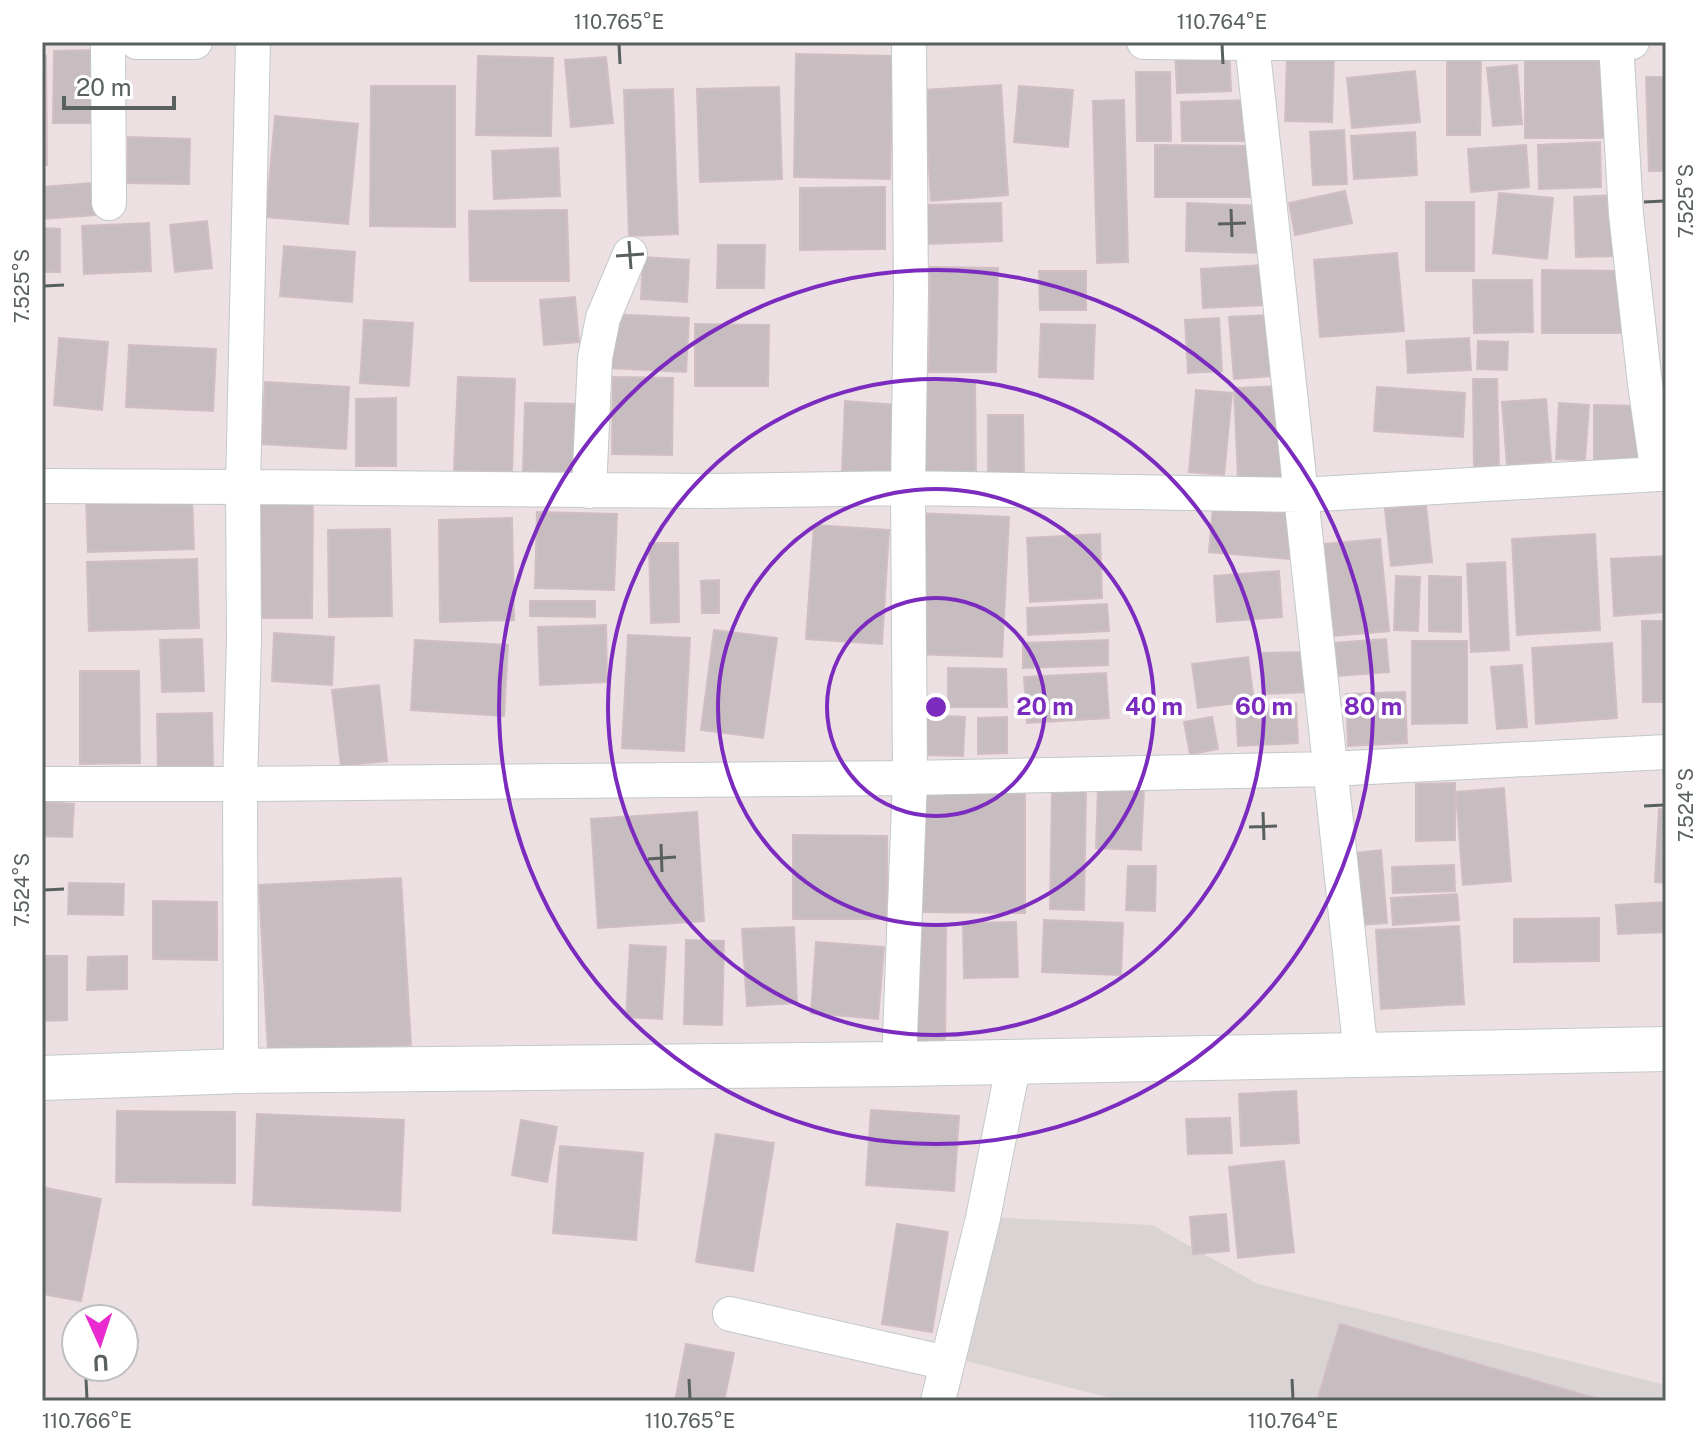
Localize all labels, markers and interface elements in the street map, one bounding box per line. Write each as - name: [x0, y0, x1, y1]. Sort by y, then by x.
- text: 110.765°E: [574, 10, 664, 34]
- text: 110.764°E: [1177, 10, 1267, 34]
- scale bar: [64, 60, 174, 110]
- text: 20 m: [76, 73, 132, 101]
- text: 7.525°S: [1674, 164, 1698, 238]
- text: 7.525°S: [10, 249, 34, 323]
- text: 20 m: [1016, 692, 1074, 720]
- text: 40 m: [1125, 692, 1183, 720]
- text: 60 m: [1235, 692, 1293, 720]
- text: 80 m: [1344, 692, 1402, 720]
- centre of rings: [922, 693, 950, 721]
- text: 7.524°S: [1674, 768, 1698, 842]
- text: 7.524°S: [10, 853, 34, 927]
- north arrow: [60, 1303, 140, 1383]
- text: U: [92, 1350, 110, 1376]
- text: 110.766°E: [42, 1409, 132, 1433]
- text: 110.765°E: [645, 1409, 735, 1433]
- text: 110.764°E: [1248, 1409, 1338, 1433]

